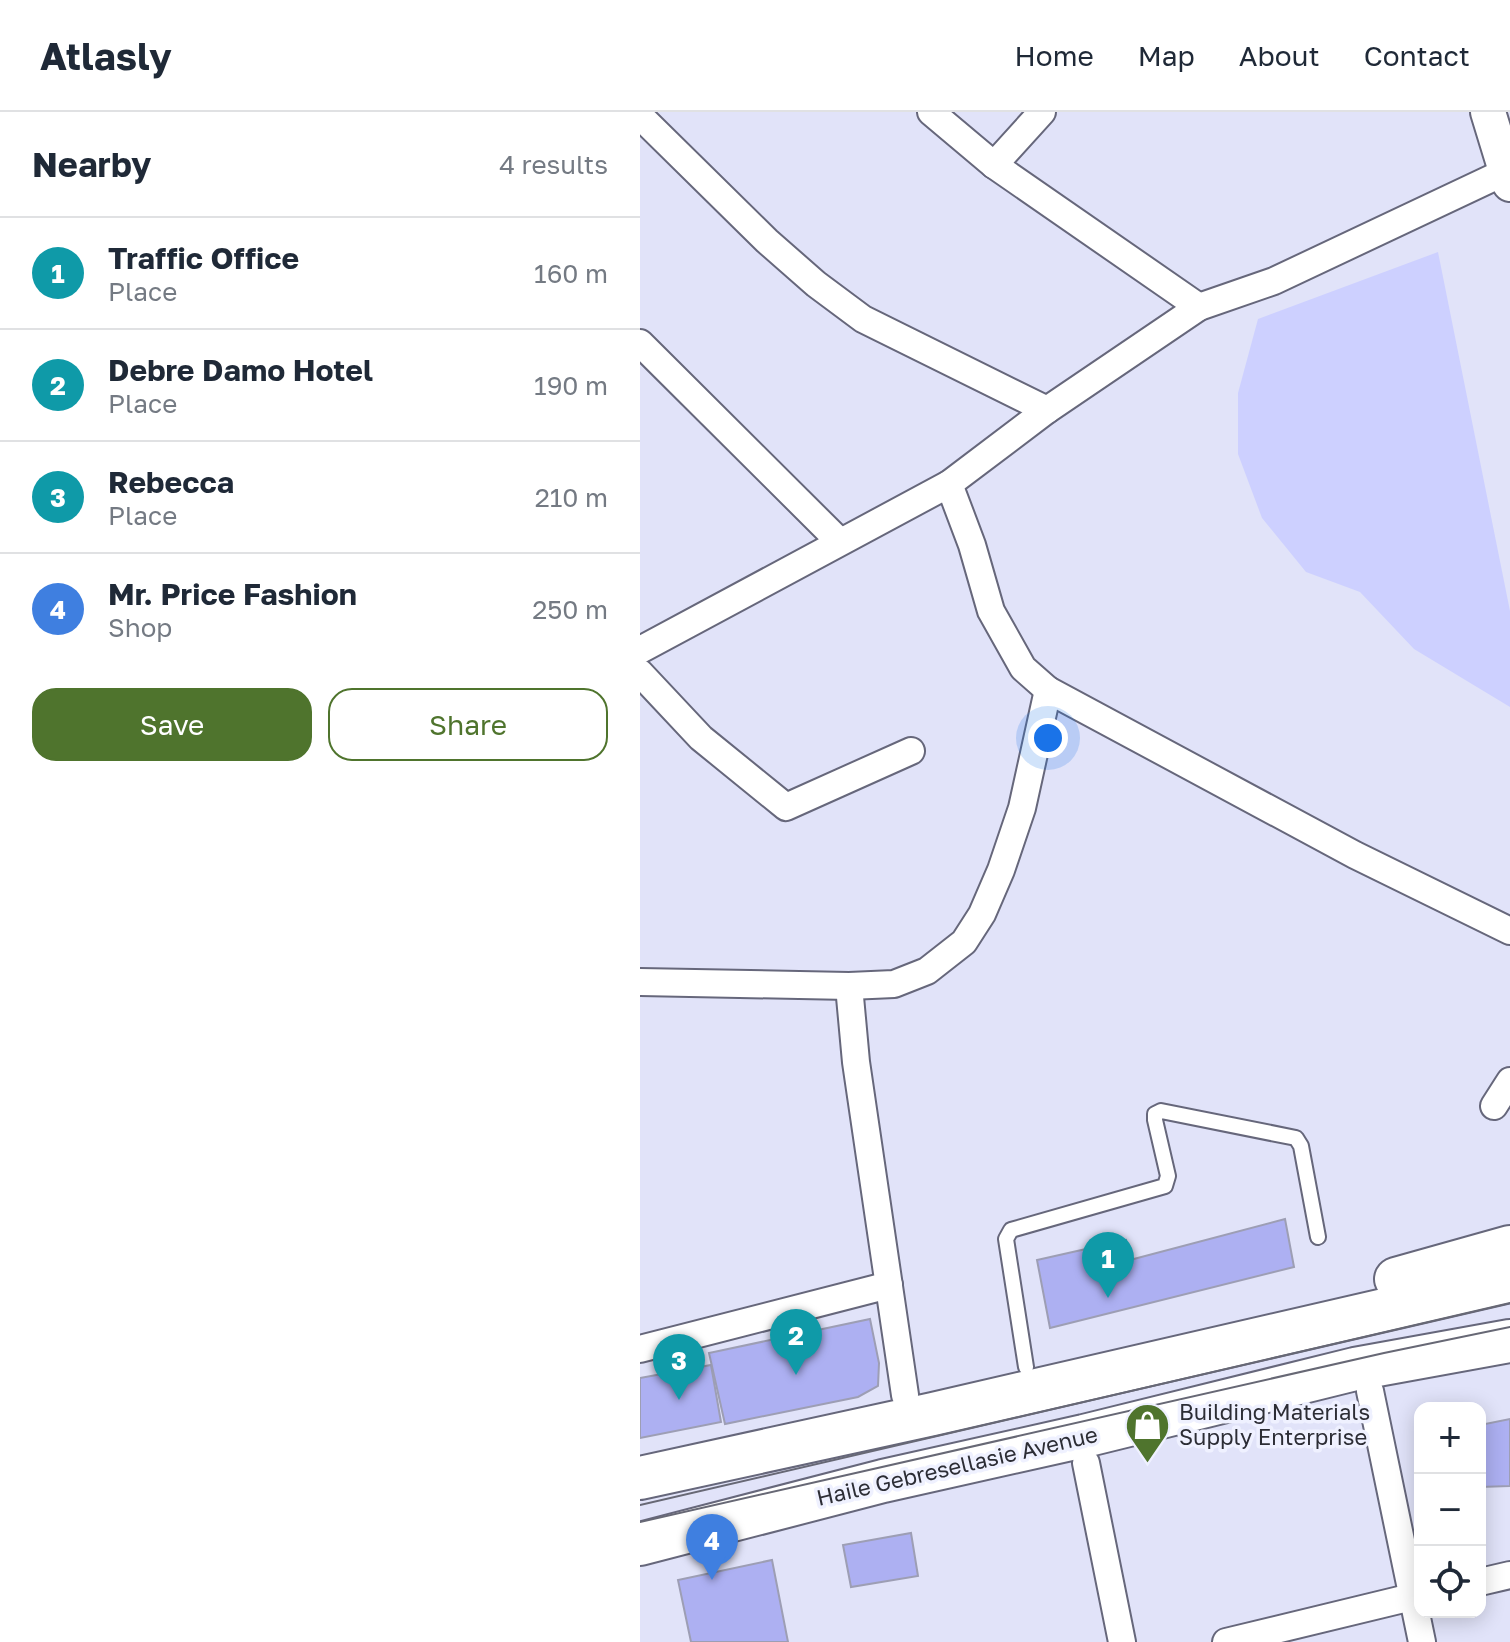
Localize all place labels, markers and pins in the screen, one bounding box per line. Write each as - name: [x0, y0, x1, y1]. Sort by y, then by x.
- pin: 1: [1082, 1232, 1134, 1298]
- pin: 2: [770, 1309, 822, 1375]
- pin: 3: [653, 1334, 705, 1400]
- place label: Building Materials Supply Enterprise: [1179, 1398, 1370, 1450]
- shop icon: Building Materials Supply Enterprise: [1124, 1401, 1172, 1464]
- pin: 4: [686, 1514, 738, 1580]

